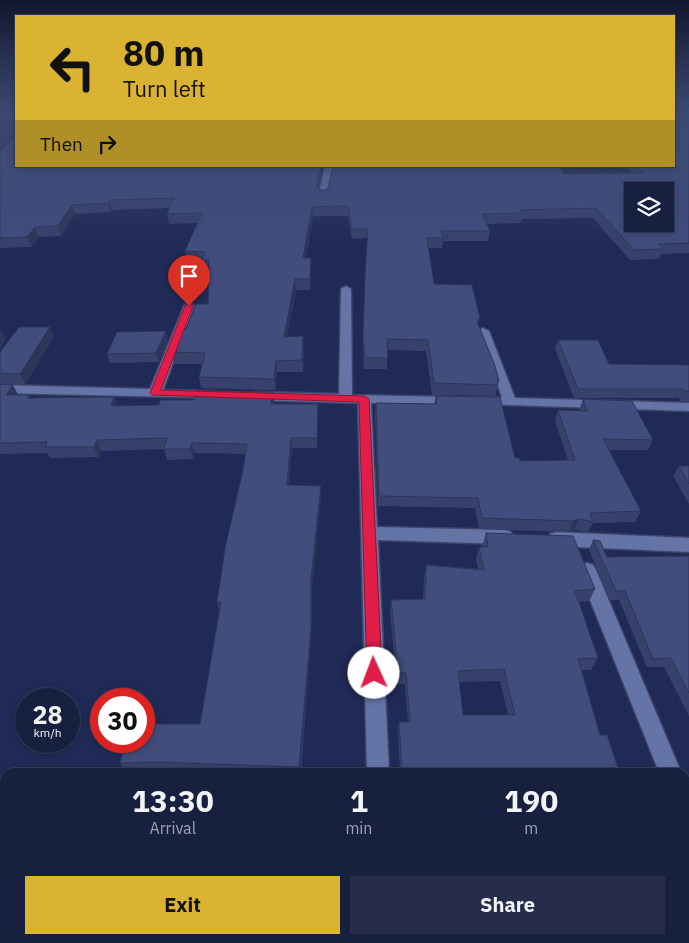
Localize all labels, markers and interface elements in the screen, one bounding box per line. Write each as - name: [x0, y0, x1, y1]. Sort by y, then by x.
- text: 80 m: [123, 30, 205, 76]
- icon: left: [40, 35, 105, 100]
- text: Turn left: [123, 74, 206, 103]
- icon: right: [93, 130, 121, 158]
- text: Then: [40, 132, 83, 156]
- map controls: [624, 182, 674, 232]
- button: layers: [624, 182, 674, 232]
- pin: [168, 255, 210, 306]
- icon: arrive: [175, 262, 203, 290]
- position arrow: [347, 646, 399, 698]
- speed limit sign: 30: [90, 688, 155, 753]
- text: 28: [32, 698, 63, 731]
- text: km/h: [33, 725, 62, 740]
- text: 13:30: [132, 781, 214, 820]
- text: 1: [350, 781, 368, 820]
- text: 190: [504, 781, 558, 820]
- text: Arrival: [149, 818, 196, 838]
- text: min: [345, 818, 372, 838]
- text: m: [524, 818, 538, 838]
- button: Exit: [25, 876, 340, 934]
- button: Share: [350, 876, 665, 934]

